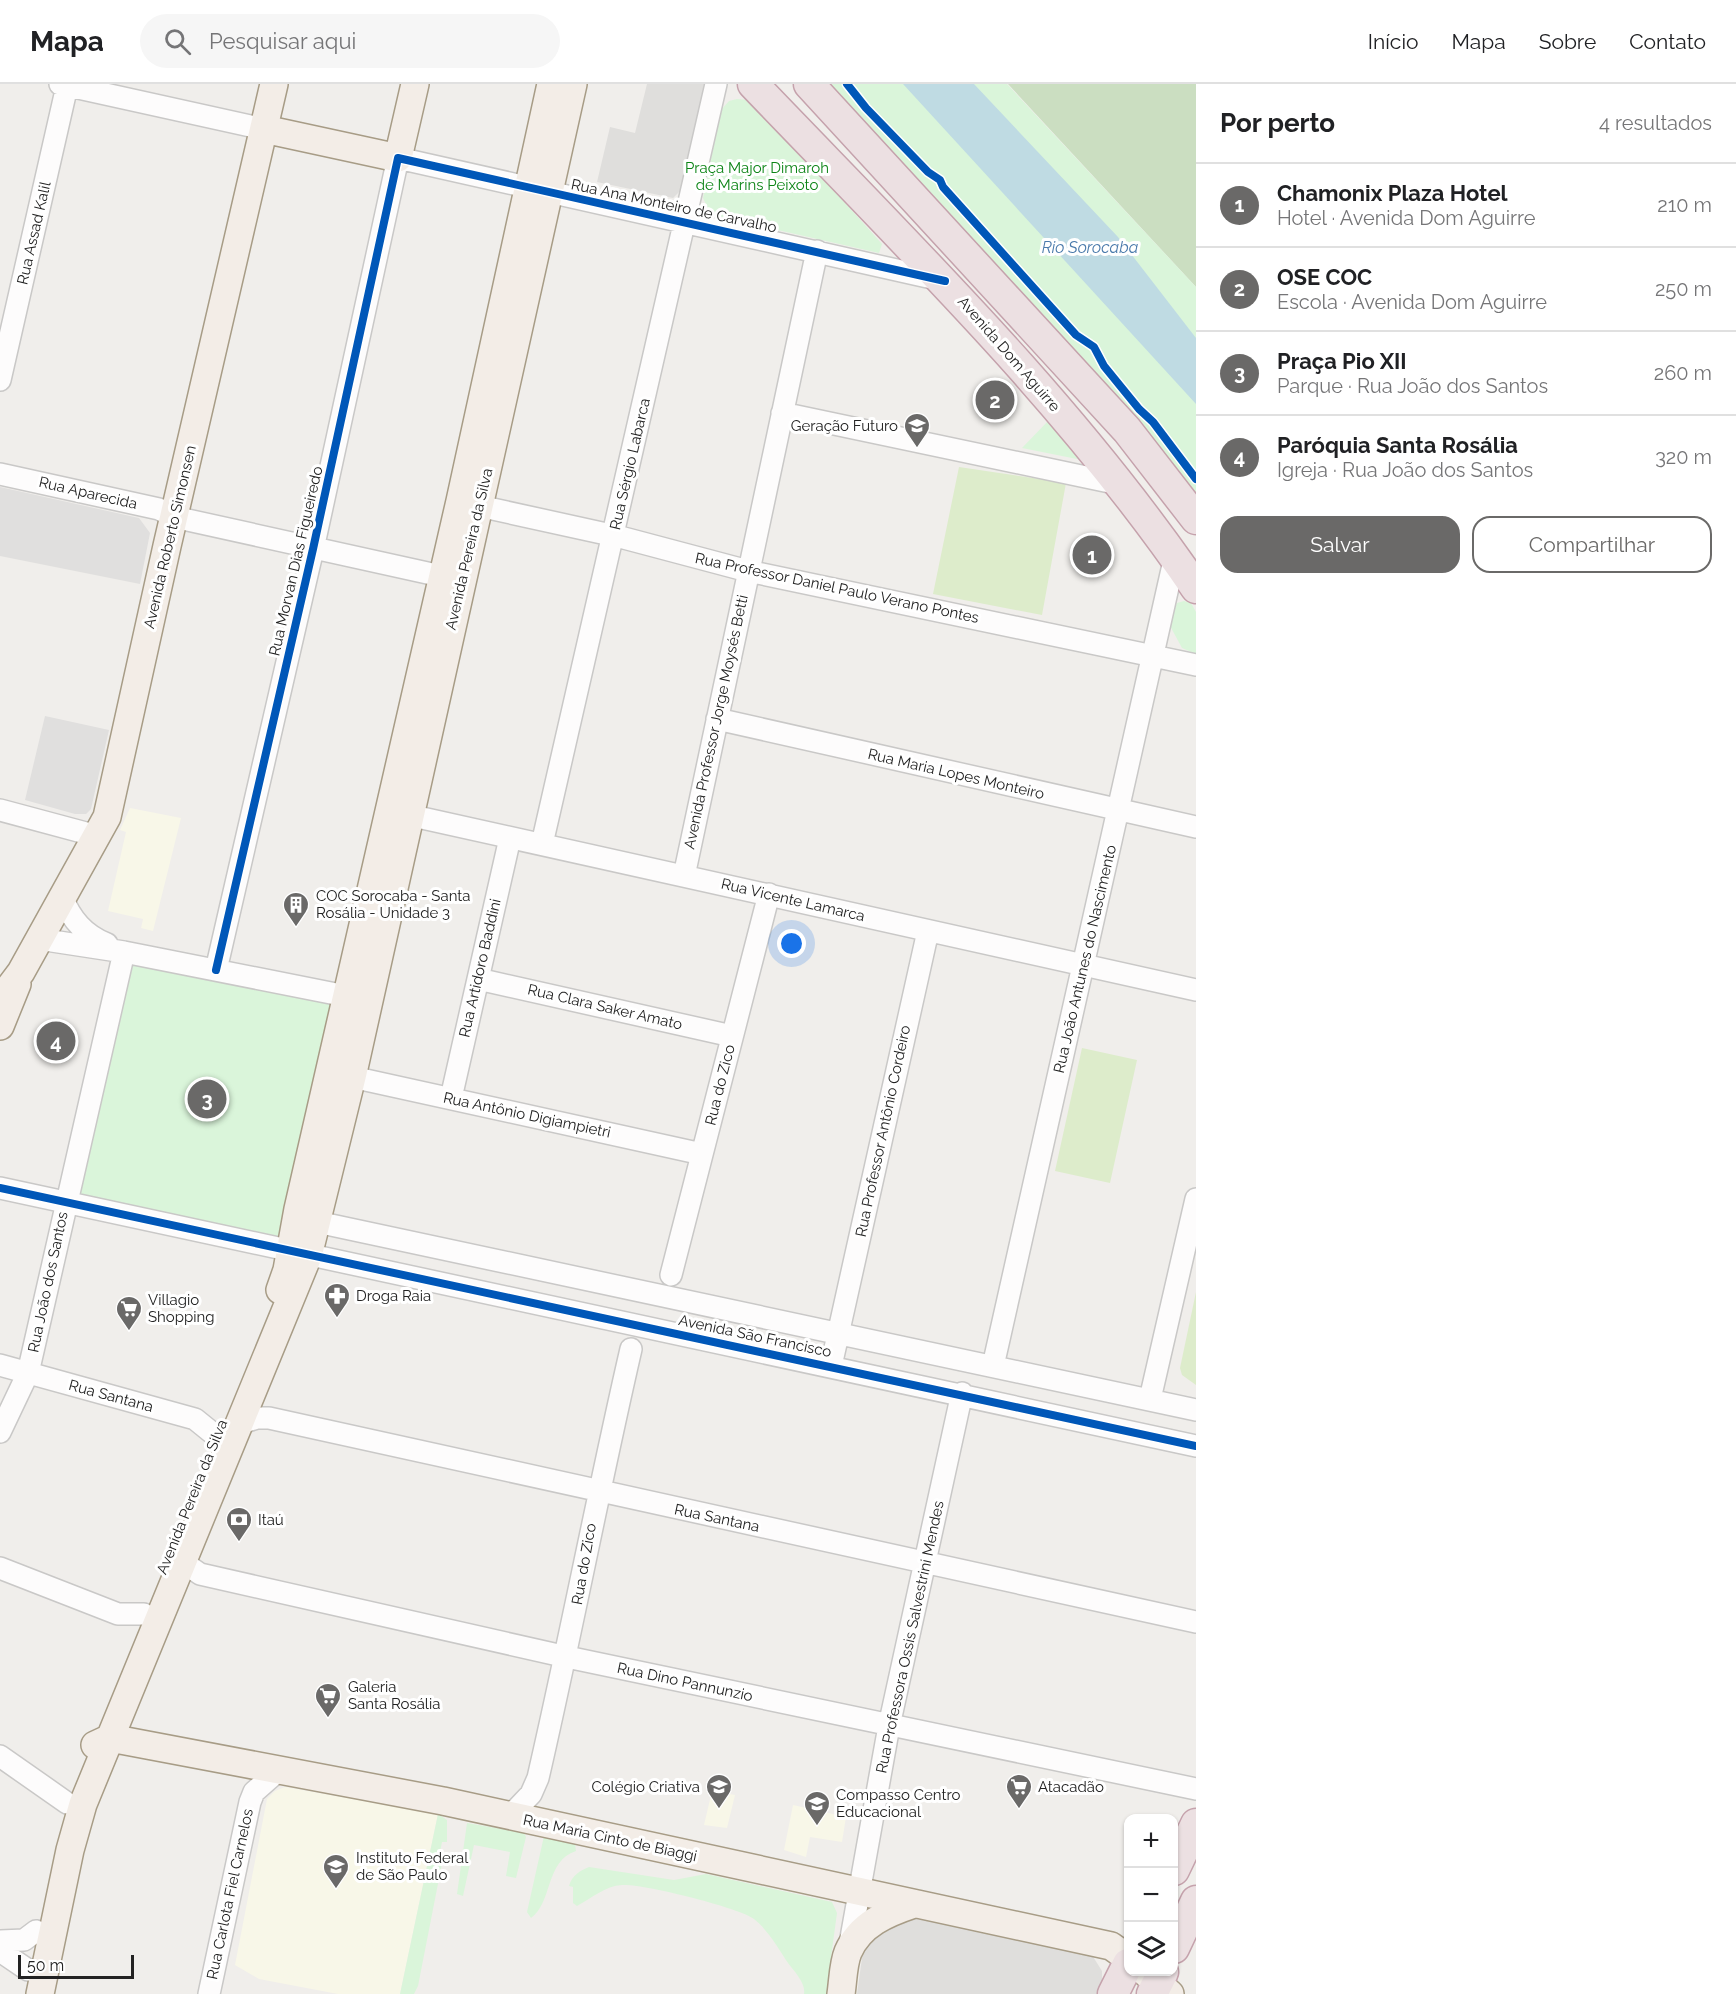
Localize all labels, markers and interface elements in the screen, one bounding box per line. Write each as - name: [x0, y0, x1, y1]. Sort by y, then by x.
- search box: [140, 14, 560, 68]
- text: Mapa: [30, 25, 104, 58]
- icon: search: [161, 25, 194, 58]
- text: Pesquisar aqui: [209, 28, 356, 54]
- text: Início: [1368, 29, 1418, 54]
- text: Mapa: [1451, 29, 1506, 54]
- text: Sobre: [1539, 29, 1596, 54]
- text: Contato: [1629, 29, 1706, 54]
- text: Por perto: [1220, 108, 1335, 138]
- text: 4 resultados: [1599, 111, 1712, 135]
- park label: Praça Major Dimaroh de Marins Peixoto: [685, 159, 829, 194]
- street label: Rua Ana Monteiro de Carvalho: [570, 175, 779, 237]
- street label: Rua Assad Kalil: [13, 179, 55, 286]
- text: Chamonix Plaza Hotel: [1277, 180, 1508, 206]
- text: 1: [1235, 193, 1244, 217]
- text: 210 m: [1657, 193, 1712, 217]
- text: Hotel · Avenida Dom Aguirre: [1277, 206, 1536, 230]
- water label: Rio Sorocaba: [1042, 238, 1139, 257]
- text: OSE COC: [1277, 264, 1372, 290]
- text: 2: [1234, 277, 1245, 301]
- text: 250 m: [1655, 277, 1712, 301]
- text: Escola · Avenida Dom Aguirre: [1277, 290, 1547, 314]
- street label: Avenida Dom Aguirre: [954, 293, 1064, 415]
- text: Praça Pio XII: [1277, 348, 1407, 374]
- text: 3: [1234, 361, 1245, 385]
- text: 260 m: [1654, 361, 1712, 385]
- text: Parque · Rua João dos Santos: [1277, 374, 1548, 398]
- pin: 2: [976, 378, 1014, 422]
- street label: Rua Sérgio Labarca: [606, 396, 654, 532]
- school or university icon: Geração Futuro: [902, 411, 932, 449]
- place label: Geração Futuro: [791, 417, 898, 435]
- text: Paróquia Santa Rosália: [1277, 432, 1518, 458]
- street label: Avenida Roberto Simonsen: [140, 444, 200, 630]
- text: 4: [1234, 445, 1245, 469]
- text: 320 m: [1655, 445, 1712, 469]
- text: Igreja · Rua João dos Santos: [1277, 458, 1533, 482]
- street label: Rua Morvan Dias Figueiredo: [265, 464, 327, 658]
- street label: Avenida Pereira da Silva: [442, 466, 496, 632]
- street label: Rua Aparecida: [37, 473, 139, 513]
- button: Salvar: [1220, 516, 1460, 573]
- button: Compartilhar: [1472, 516, 1712, 573]
- pin: 1: [1072, 532, 1112, 578]
- street label: Rua Professor Daniel Paulo Verano Pontes: [693, 549, 981, 627]
- street label: Avenida Professor Jorge Moysés Betti: [680, 593, 752, 851]
- street label: Rua Maria Lopes Monteiro: [866, 745, 1046, 803]
- street label: Rua João Antunes do Nascimento: [1050, 843, 1120, 1075]
- street label: Rua Vicente Lamarca: [719, 875, 867, 925]
- place label: COC Sorocaba - Santa Rosália - Unidade 3: [316, 887, 471, 922]
- building icon: COC Sorocaba - Santa Rosália - Unidade 3: [281, 890, 311, 928]
- street label: Rua Artidoro Baddini: [455, 897, 505, 1039]
- your location: [777, 929, 806, 958]
- street label: Rua Clara Saker Amato: [526, 980, 684, 1034]
- pin: 4: [36, 1018, 76, 1064]
- street label: Rua Professor Antônio Cordeiro: [852, 1023, 914, 1238]
- street label: Rua do Zico: [701, 1043, 739, 1127]
- pin: 3: [188, 1076, 226, 1122]
- street label: Rua Antônio Digiampietri: [442, 1088, 612, 1142]
- street label: Rua João dos Santos: [24, 1210, 72, 1354]
- pharmacy icon: Droga Raia: [322, 1281, 352, 1319]
- place label: Droga Raia: [356, 1287, 431, 1305]
- place label: Villagio Shopping: [148, 1291, 215, 1326]
- supermarket icon: Villagio Shopping: [114, 1294, 144, 1332]
- street label: Avenida São Francisco: [677, 1311, 833, 1361]
- street label: Rua Santana: [67, 1376, 155, 1416]
- street label: Avenida Pereira da Silva: [153, 1417, 231, 1577]
- street label: Rua Professora Ossis Salvestrini Mendes: [872, 1499, 948, 1775]
- street label: Rua Santana: [673, 1500, 761, 1536]
- bank icon: Itaú: [224, 1505, 254, 1543]
- place label: Itaú: [258, 1511, 284, 1529]
- street label: Rua do Zico: [568, 1522, 600, 1606]
- street label: Rua Dino Pannunzio: [616, 1659, 755, 1705]
- place label: Galeria Santa Rosália: [348, 1678, 440, 1713]
- supermarket icon: Galeria Santa Rosália: [313, 1681, 343, 1719]
- school or university icon: Colégio Criativa: [704, 1772, 734, 1810]
- supermarket icon: Atacadão: [1004, 1772, 1034, 1810]
- place label: Colégio Criativa: [591, 1778, 700, 1796]
- place label: Atacadão: [1038, 1778, 1104, 1796]
- place label: Compasso Centro Educacional: [836, 1786, 960, 1821]
- school or university icon: Compasso Centro Educacional: [802, 1789, 832, 1827]
- street label: Rua Carlota Fiel Carnelos: [203, 1807, 257, 1981]
- street label: Rua Maria Cinto de Biaggi: [521, 1811, 699, 1865]
- map controls: [1124, 1814, 1178, 1976]
- button: +: [1124, 1814, 1178, 1868]
- place label: Instituto Federal de São Paulo: [356, 1849, 469, 1884]
- school or university icon: Instituto Federal de São Paulo: [321, 1852, 351, 1890]
- button: −: [1124, 1868, 1178, 1922]
- button: layers: [1124, 1922, 1178, 1976]
- scale bar: [18, 1952, 134, 1980]
- text: 50 m: [27, 1956, 64, 1975]

